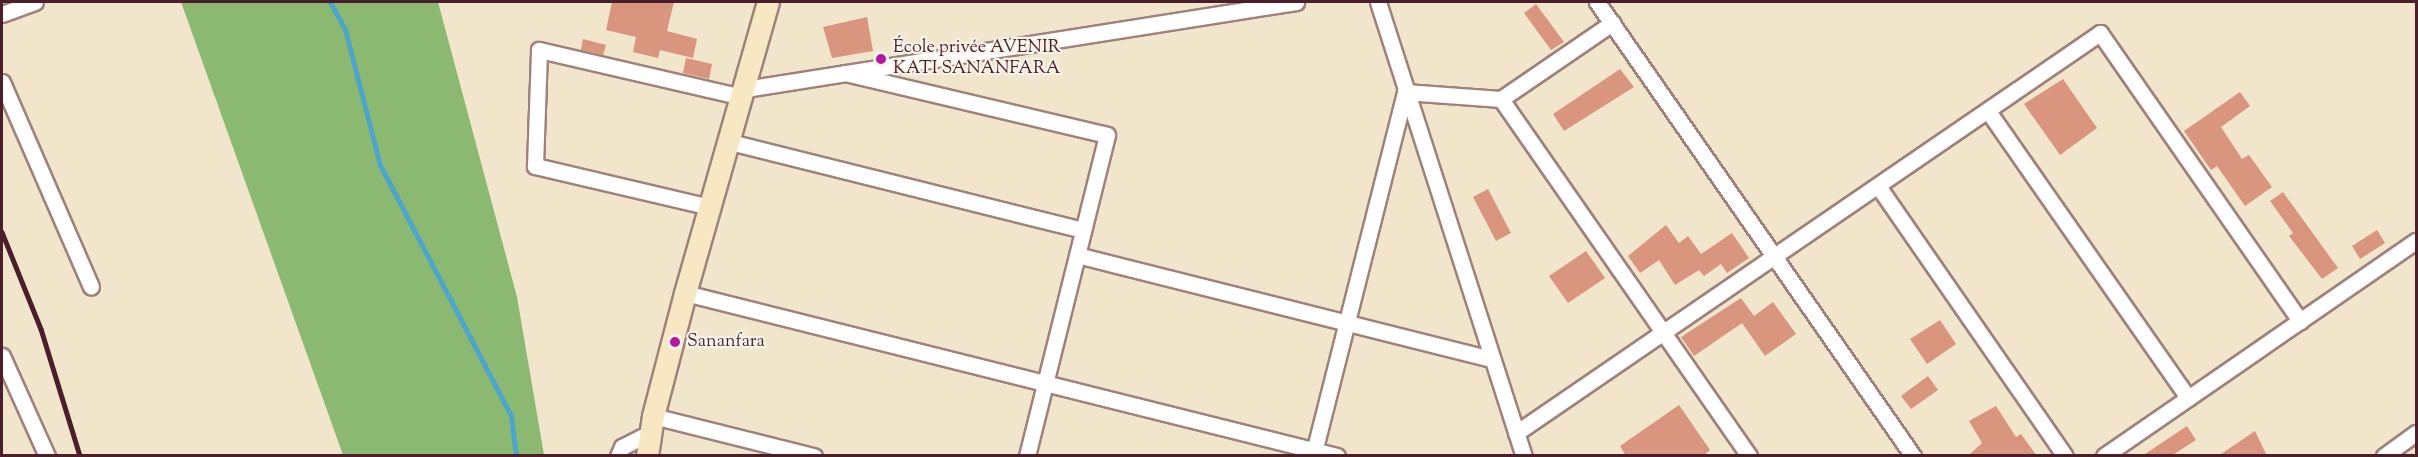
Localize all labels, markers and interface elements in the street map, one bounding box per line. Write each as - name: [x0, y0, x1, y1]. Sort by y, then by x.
- place label: École privée AVENIR KATI SANANFARA: [893, 38, 1061, 80]
- marker: École privée AVENIR KATI SANANFARA: [874, 52, 888, 66]
- place label: Sananfara: [687, 331, 765, 353]
- marker: Sananfara: [668, 335, 682, 349]

